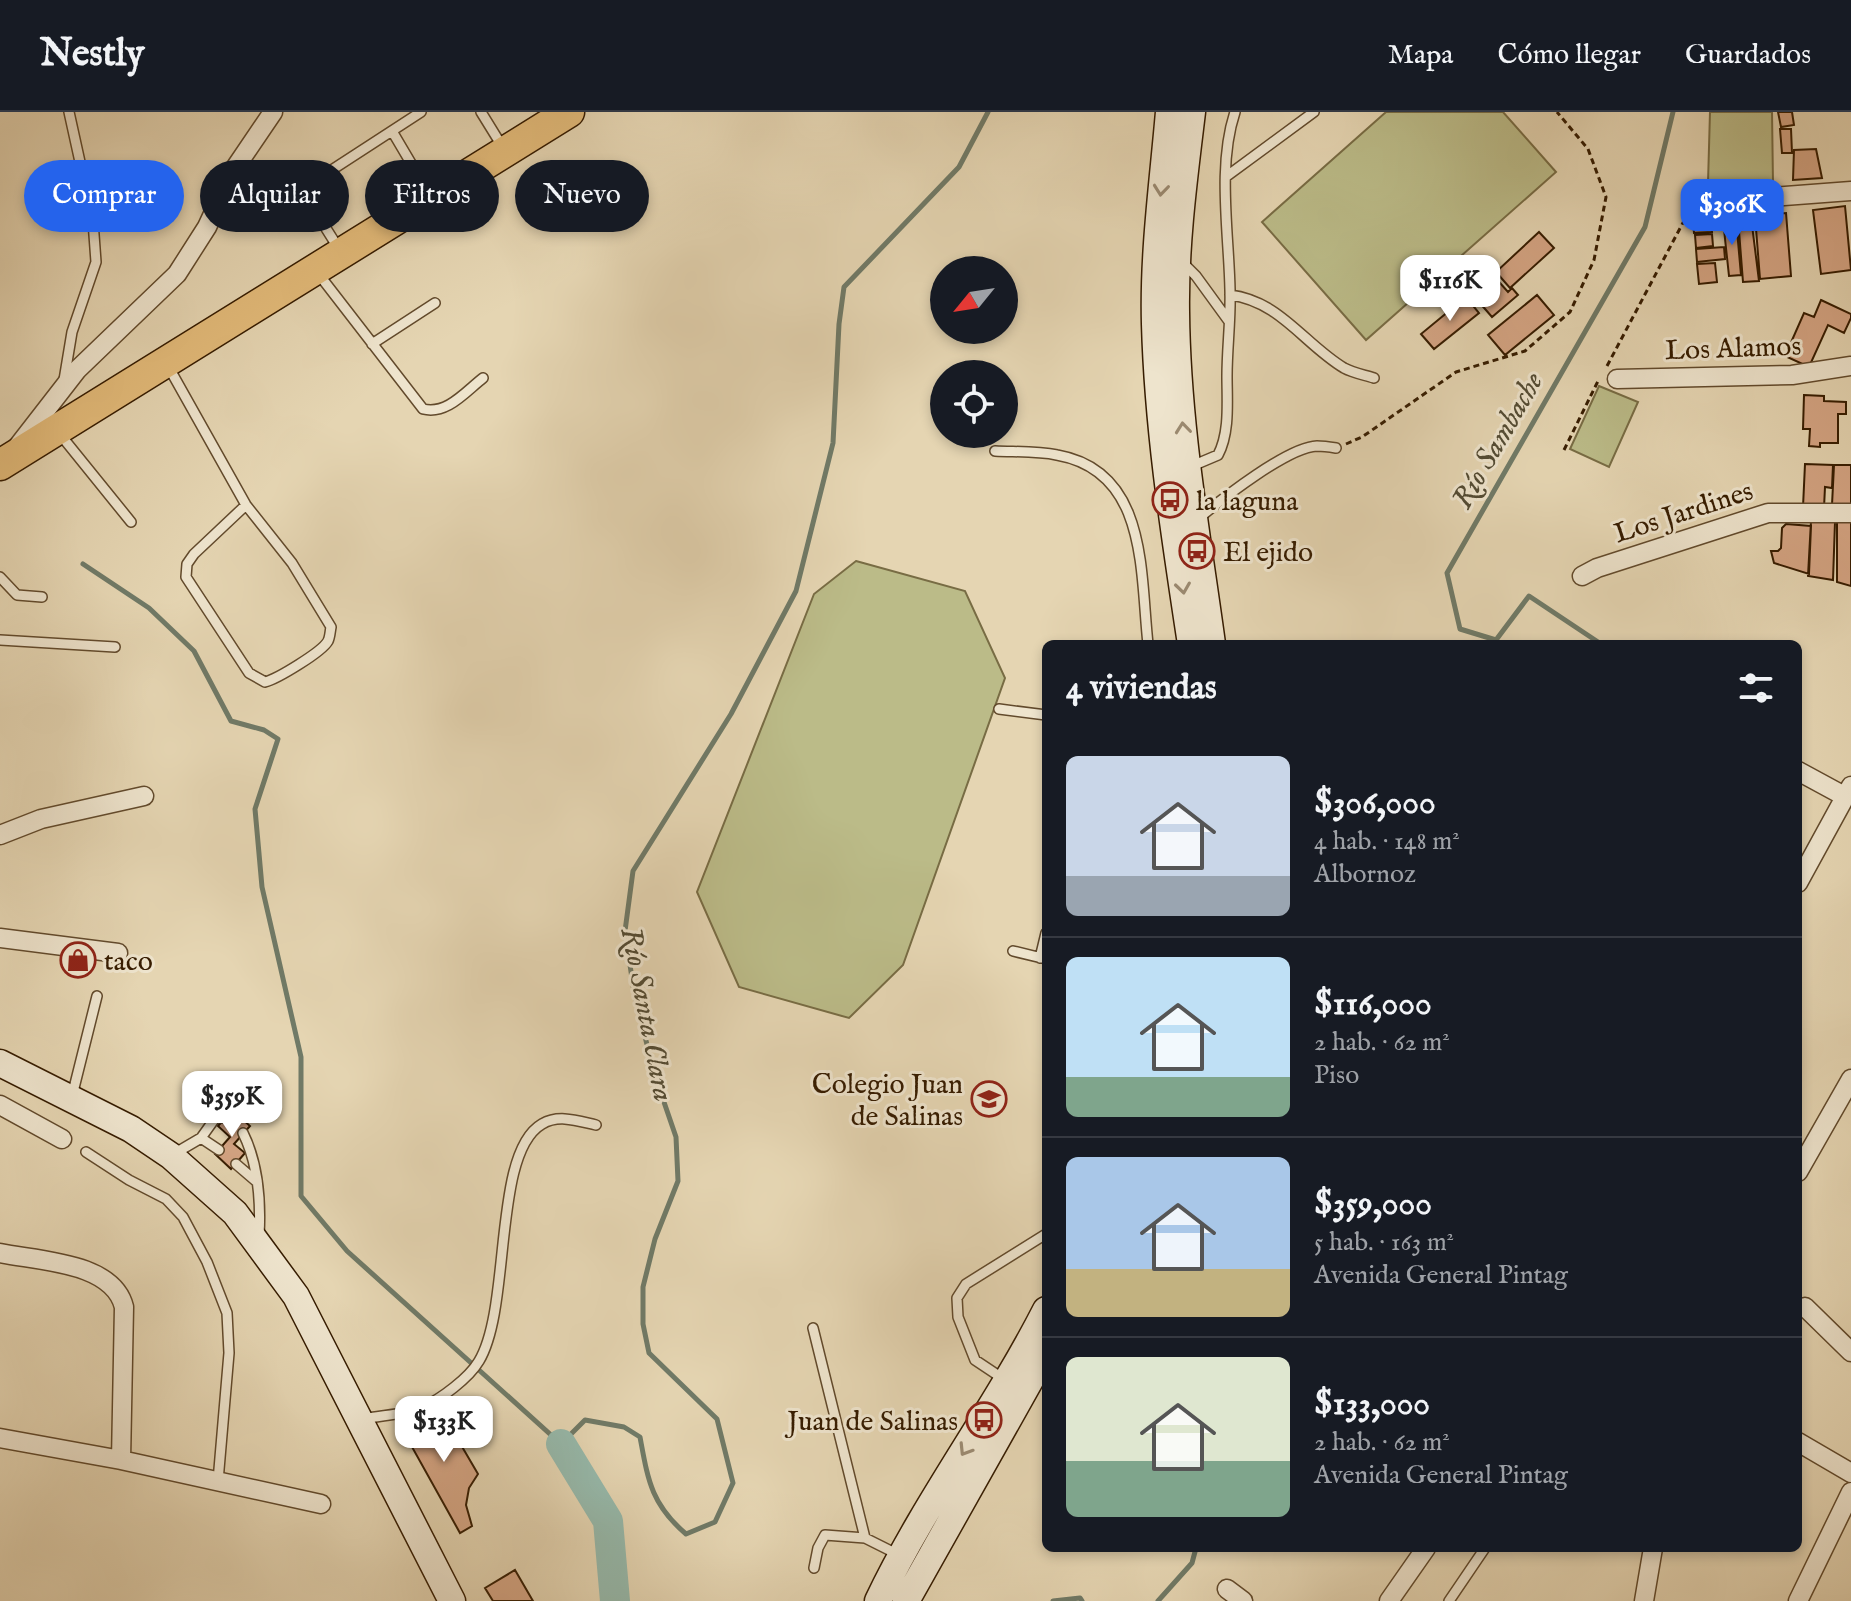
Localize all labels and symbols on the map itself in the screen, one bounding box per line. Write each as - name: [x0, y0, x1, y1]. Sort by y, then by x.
- pin: $306K: [1676, 179, 1788, 247]
- one-way arrow: [1153, 184, 1170, 197]
- pin: $116K: [1394, 255, 1506, 323]
- north arrow: [930, 256, 1018, 344]
- street label: Los Alamos: [1664, 330, 1802, 369]
- water label: Río Sambache: [1444, 366, 1553, 516]
- one-way arrow: [1175, 421, 1192, 434]
- street label: Los Jardines: [1610, 474, 1758, 552]
- bus stop icon: la laguna: [1151, 481, 1189, 519]
- place label: la laguna: [1196, 485, 1299, 520]
- bus stop icon: El ejido: [1178, 532, 1216, 570]
- place label: El ejido: [1223, 536, 1313, 571]
- one-way arrow: [1174, 581, 1191, 594]
- water label: Río Santa Clara: [611, 924, 682, 1105]
- shop icon: taco: [59, 941, 97, 979]
- place label: taco: [104, 945, 153, 980]
- place label: Colegio Juan de Salinas: [812, 1068, 963, 1135]
- pin: $359K: [176, 1071, 288, 1139]
- school or university icon: Colegio Juan de Salinas: [970, 1080, 1008, 1118]
- pin: $133K: [388, 1396, 500, 1464]
- bus stop icon: Juan de Salinas: [965, 1401, 1003, 1439]
- place label: Juan de Salinas: [784, 1405, 958, 1440]
- one-way arrow: [960, 1441, 975, 1456]

